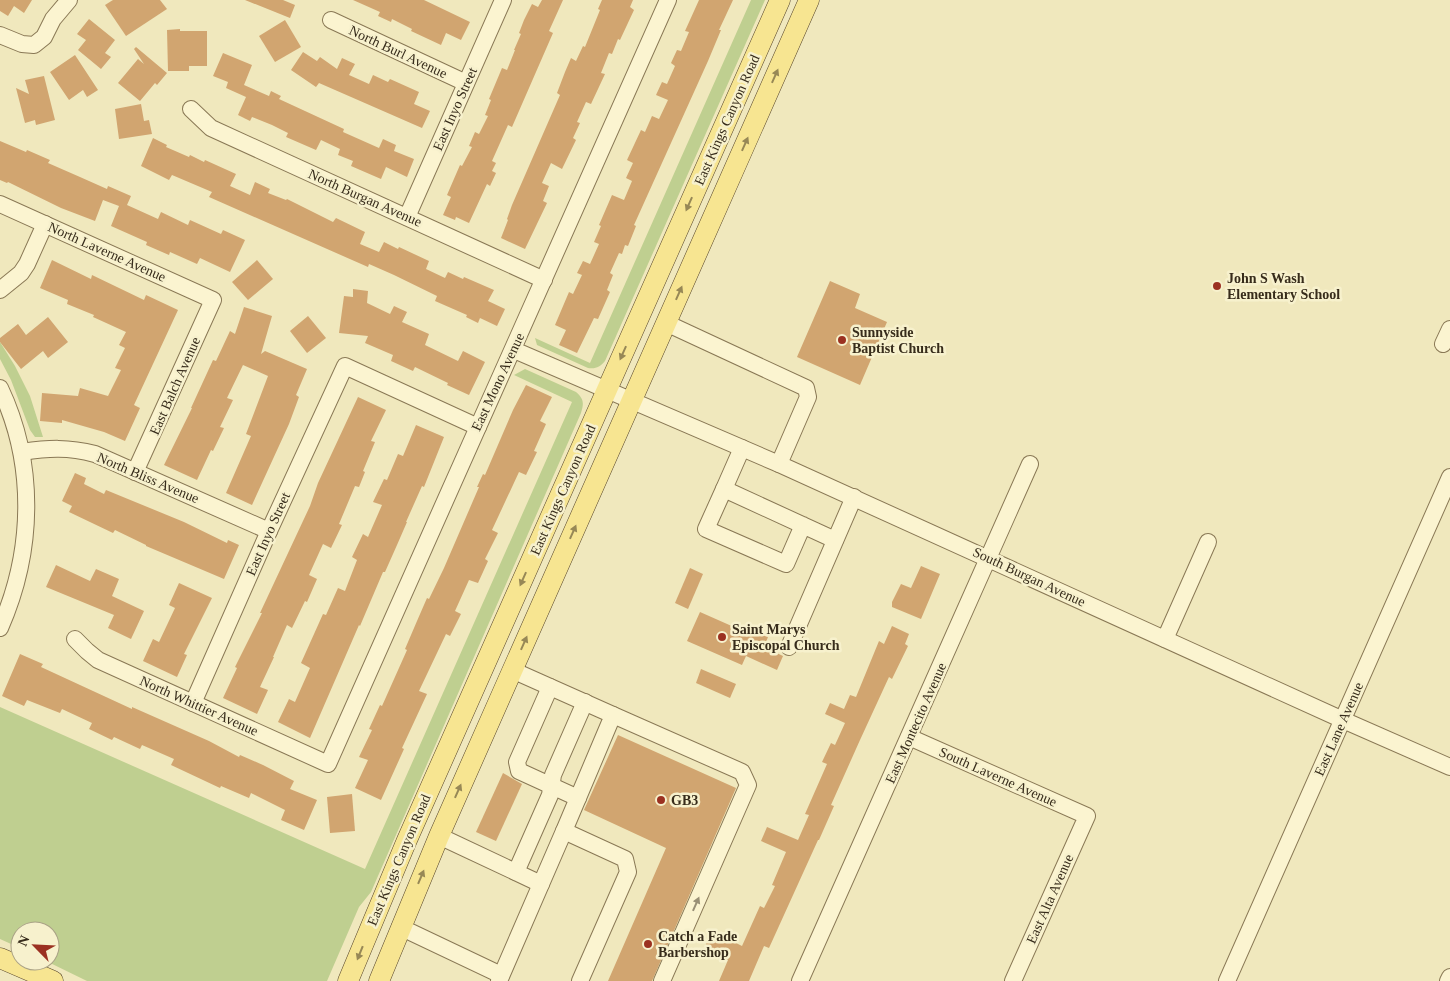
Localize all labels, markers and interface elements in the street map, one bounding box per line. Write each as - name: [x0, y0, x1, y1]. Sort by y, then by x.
- street label: North Burl Avenue: [347, 23, 449, 81]
- street label: East Kings Canyon Road: [691, 52, 763, 188]
- street label: East Inyo Street: [430, 65, 480, 153]
- one-way arrow: [772, 69, 780, 83]
- one-way arrow: [742, 137, 750, 151]
- street label: North Burgan Avenue: [306, 166, 424, 230]
- one-way arrow: [685, 197, 693, 211]
- street label: North Laverne Avenue: [46, 219, 168, 285]
- place label: John S Wash Elementary School: [1227, 271, 1340, 302]
- marker: John S Wash Elementary School: [1211, 280, 1223, 292]
- one-way arrow: [676, 286, 684, 300]
- place label: Sunnyside Baptist Church: [852, 325, 944, 356]
- street label: East Mono Avenue: [469, 331, 527, 433]
- marker: Sunnyside Baptist Church: [836, 334, 848, 346]
- street label: East Balch Avenue: [147, 335, 203, 437]
- one-way arrow: [619, 346, 627, 360]
- street label: East Kings Canyon Road: [527, 422, 599, 558]
- street label: North Bliss Avenue: [95, 450, 201, 506]
- street label: East Inyo Street: [243, 490, 293, 578]
- one-way arrow: [570, 525, 578, 539]
- street label: South Burgan Avenue: [970, 544, 1088, 610]
- one-way arrow: [518, 572, 526, 586]
- place label: Saint Marys Episcopal Church: [732, 622, 840, 653]
- marker: Saint Marys Episcopal Church: [716, 631, 728, 643]
- one-way arrow: [521, 636, 529, 650]
- street label: East Montecito Avenue: [883, 660, 949, 786]
- street label: North Whittier Avenue: [138, 673, 260, 739]
- street label: East Lane Avenue: [1312, 680, 1366, 778]
- street label: South Laverne Avenue: [937, 744, 1059, 810]
- one-way arrow: [455, 784, 463, 798]
- street label: East Kings Canyon Road: [365, 792, 433, 928]
- place label: GB3: [671, 793, 698, 808]
- marker: GB3: [655, 794, 667, 806]
- street label: East Alta Avenue: [1024, 852, 1076, 946]
- one-way arrow: [418, 870, 426, 884]
- one-way arrow: [692, 897, 700, 911]
- north arrow: [10, 921, 60, 971]
- place label: Catch a Fade Barbershop: [658, 929, 737, 960]
- text: N: [15, 933, 32, 949]
- marker: Catch a Fade Barbershop: [642, 938, 654, 950]
- one-way arrow: [356, 946, 364, 961]

